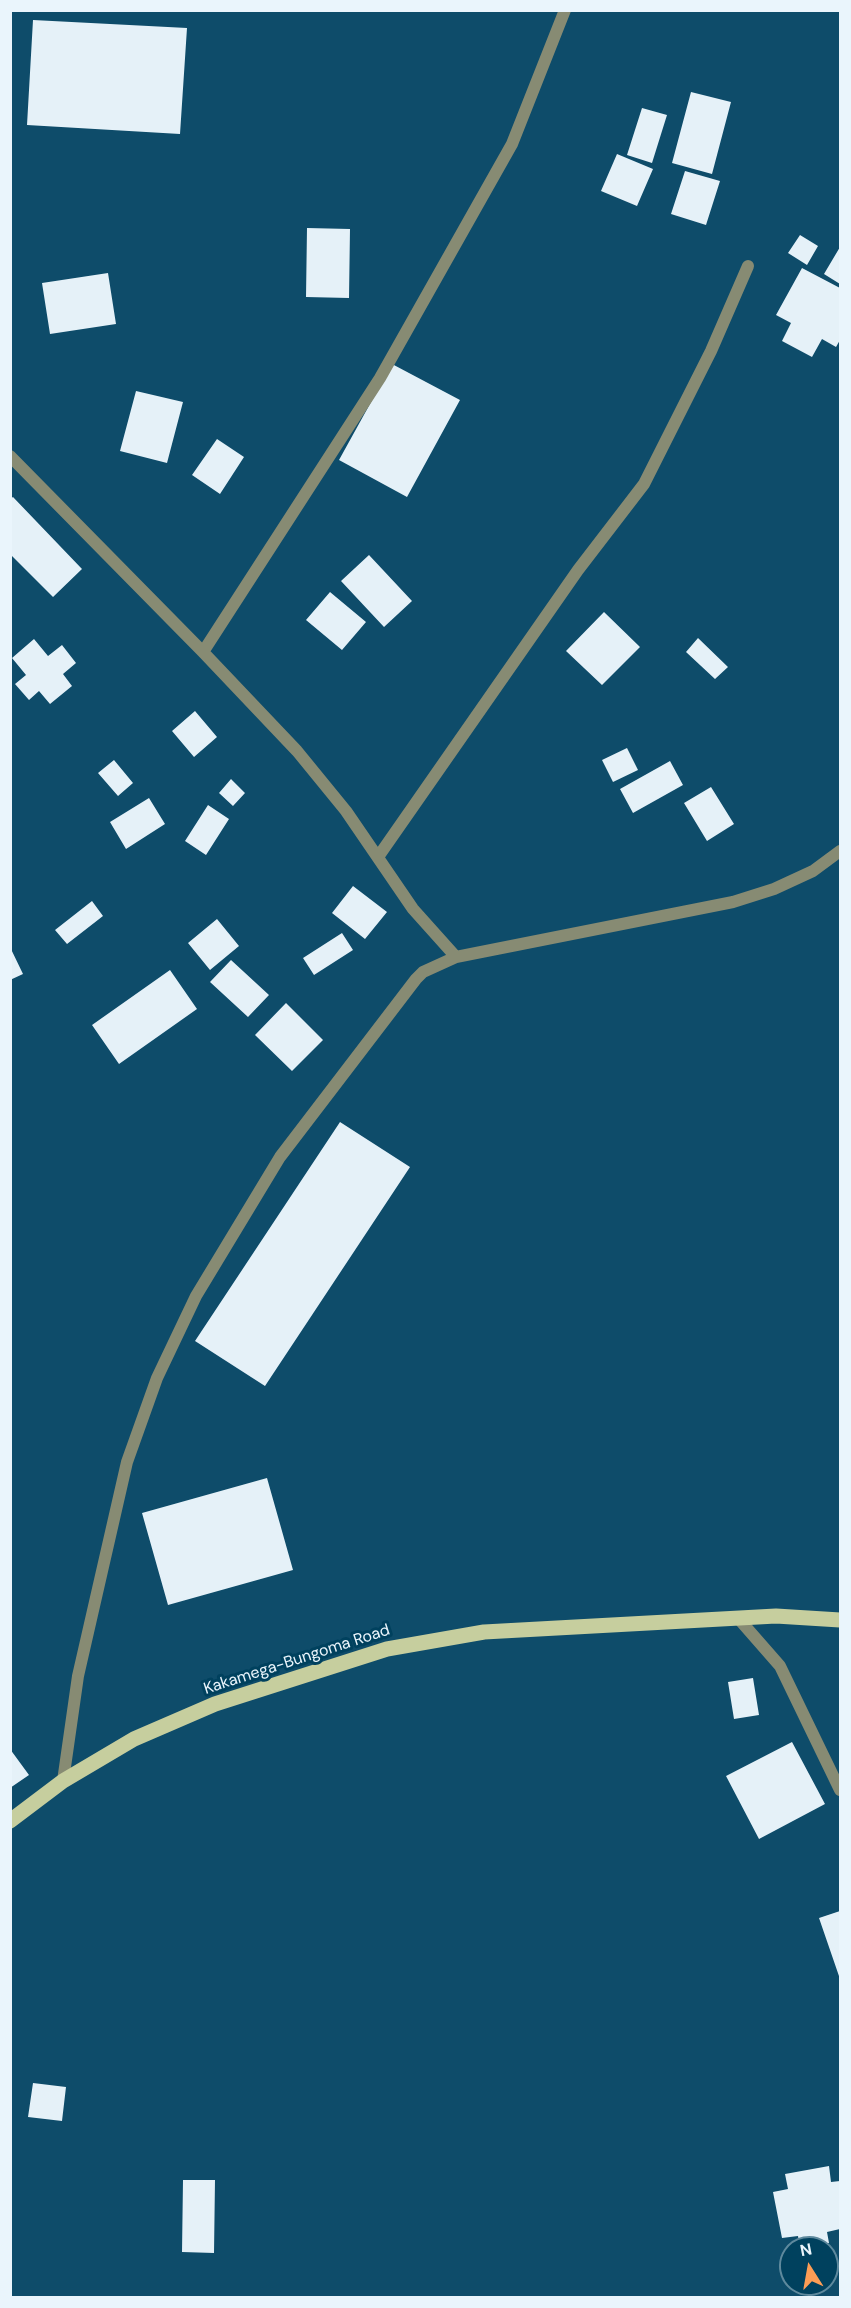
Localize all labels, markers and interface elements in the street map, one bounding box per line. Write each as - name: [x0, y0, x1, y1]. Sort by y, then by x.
- street label: Kakamega-Bungoma Road: [202, 1621, 392, 1699]
- north arrow: [779, 2236, 839, 2296]
- text: N: [798, 2238, 814, 2261]

